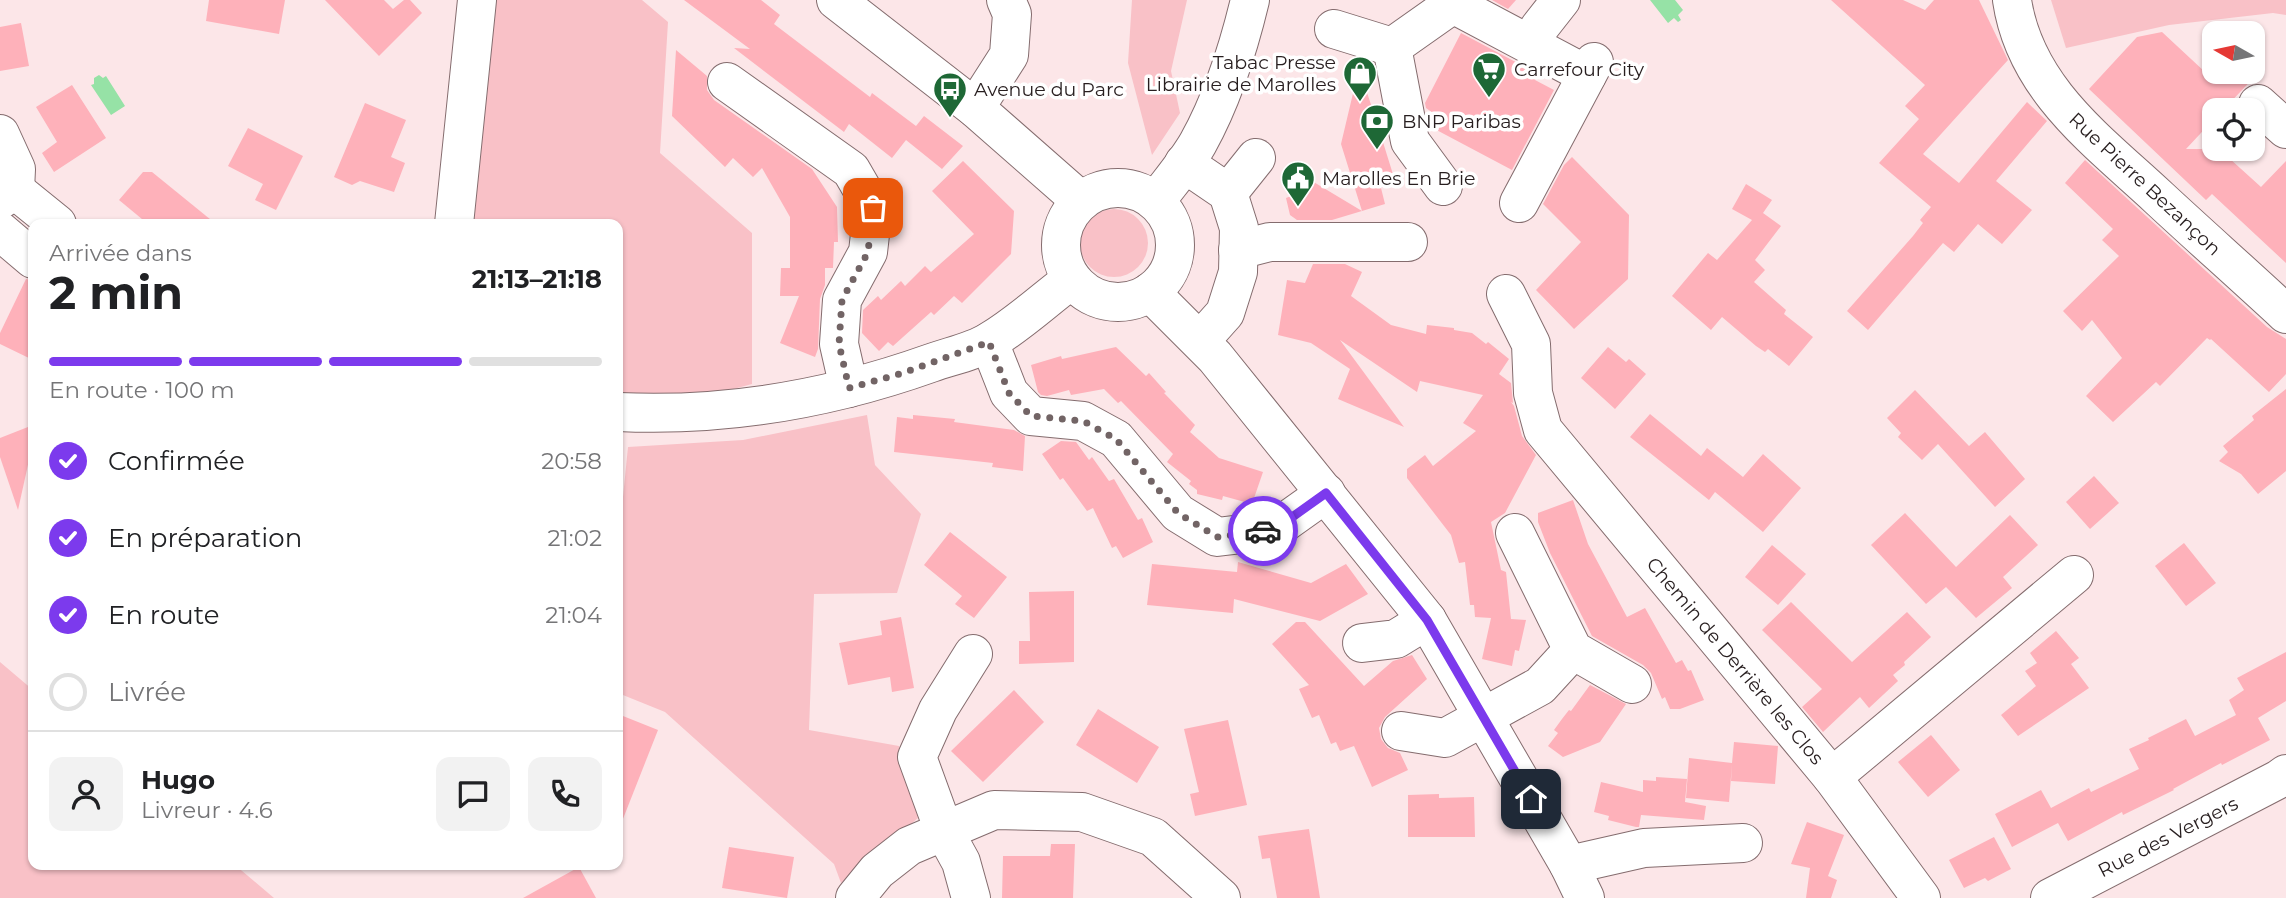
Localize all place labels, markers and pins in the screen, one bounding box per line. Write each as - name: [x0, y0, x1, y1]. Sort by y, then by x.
- supermarket icon: Carrefour City: [1470, 50, 1508, 99]
- place label: Tabac Presse Librairie de Marolles: [1146, 51, 1336, 96]
- shop icon: Tabac Presse Librairie de Marolles: [1341, 54, 1379, 103]
- place label: Carrefour City: [1514, 58, 1645, 81]
- bus stop icon: Avenue du Parc: [931, 70, 969, 119]
- place label: Avenue du Parc: [974, 78, 1124, 101]
- bank icon: BNP Paribas: [1358, 102, 1396, 151]
- place label: BNP Paribas: [1402, 110, 1521, 133]
- public building icon: Marolles En Brie: [1279, 159, 1317, 208]
- place label: Marolles En Brie: [1322, 167, 1476, 190]
- pin: [843, 178, 903, 238]
- pin: [1501, 769, 1561, 829]

